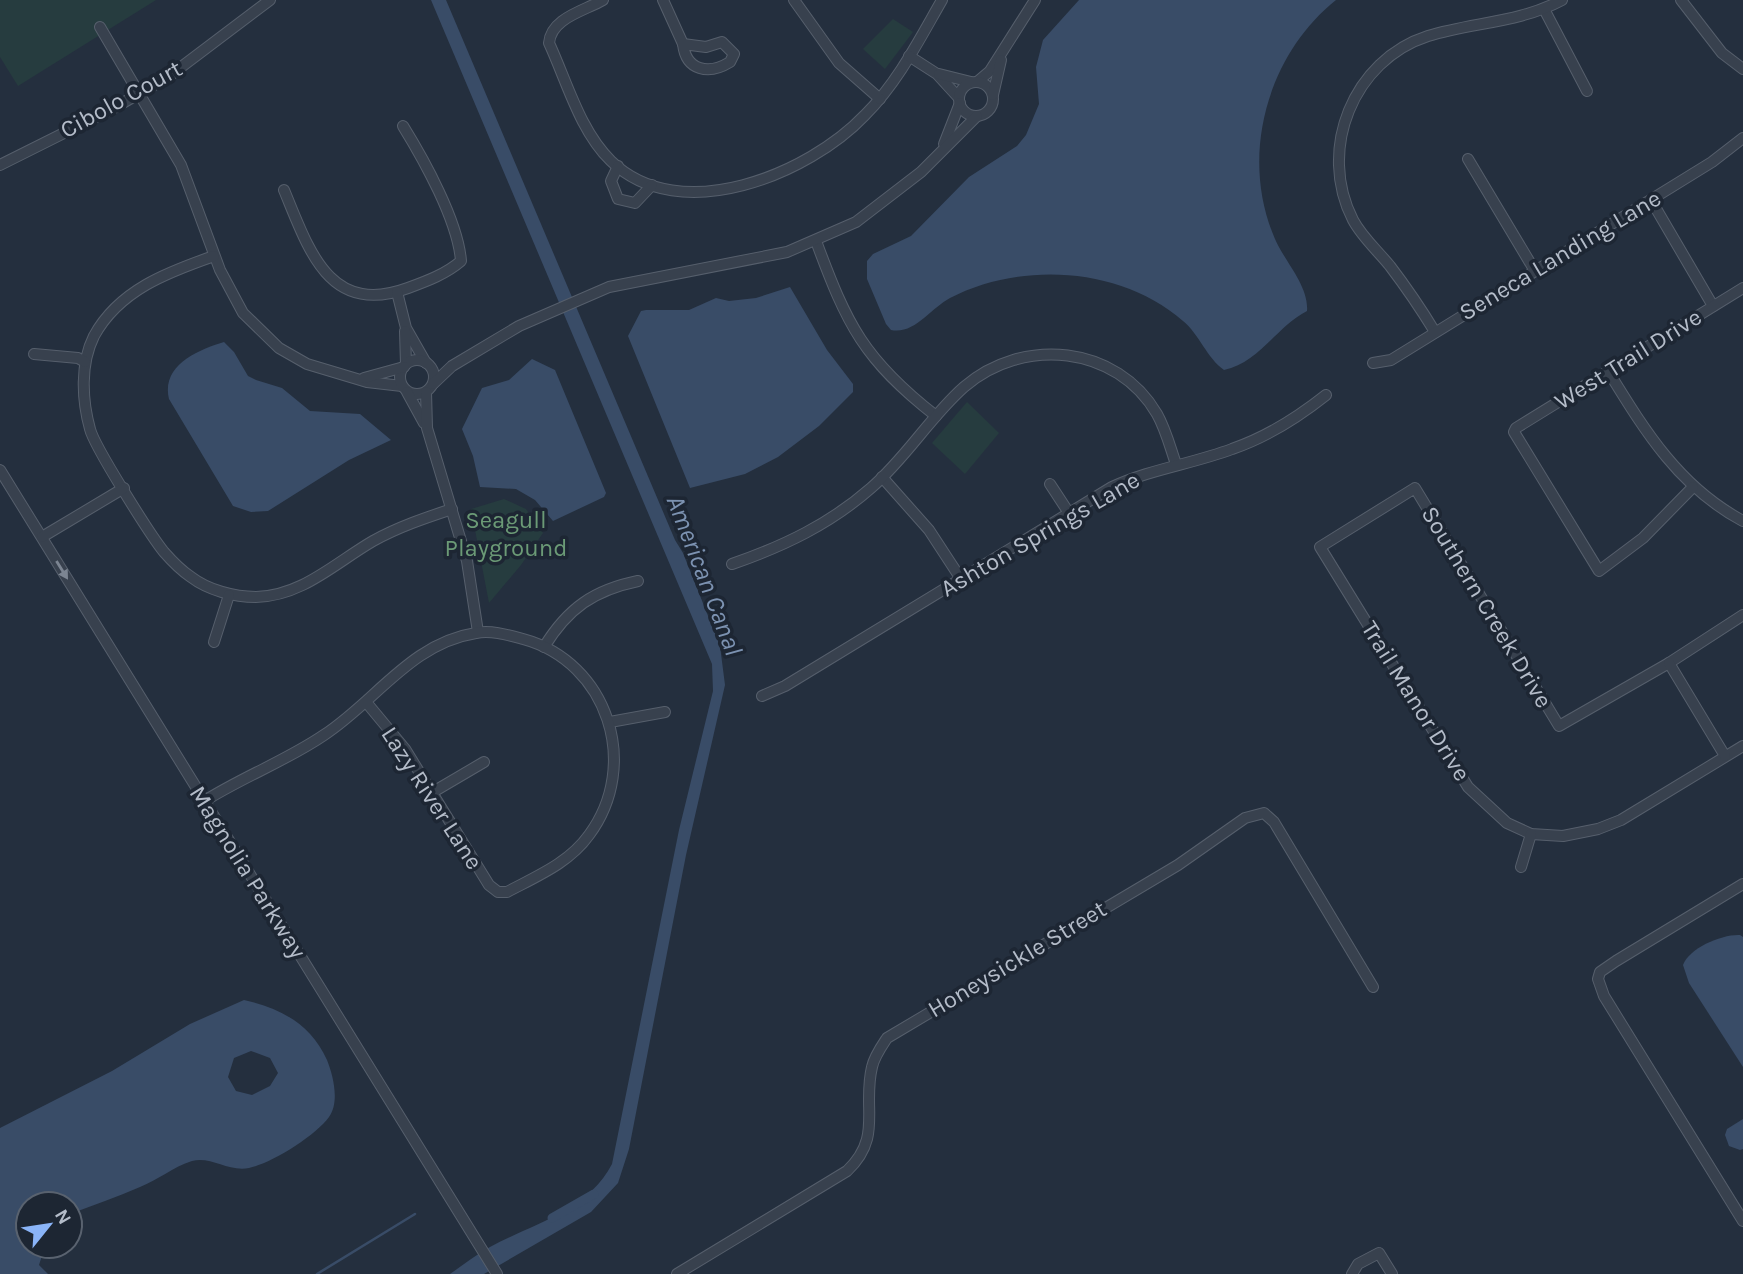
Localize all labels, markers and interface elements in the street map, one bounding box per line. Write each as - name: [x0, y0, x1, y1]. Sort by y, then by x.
- street label: Cibolo Court: [55, 54, 187, 144]
- street label: Seneca Landing Lane: [1454, 184, 1666, 326]
- street label: West Trail Drive: [1549, 303, 1707, 415]
- street label: Ashton Springs Lane: [935, 466, 1145, 602]
- water label: American Canal: [660, 491, 749, 660]
- street label: Southern Creek Drive: [1416, 501, 1558, 713]
- park label: Seagull Playground: [445, 506, 567, 562]
- one-way arrow: [56, 560, 68, 579]
- street label: Trail Manor Drive: [1356, 616, 1476, 786]
- street label: Lazy River Lane: [375, 721, 489, 875]
- street label: Magnolia Parkway: [184, 781, 312, 963]
- street label: Honeysickle Street: [923, 895, 1111, 1023]
- north arrow: [14, 1190, 84, 1260]
- text: N: [50, 1206, 76, 1228]

